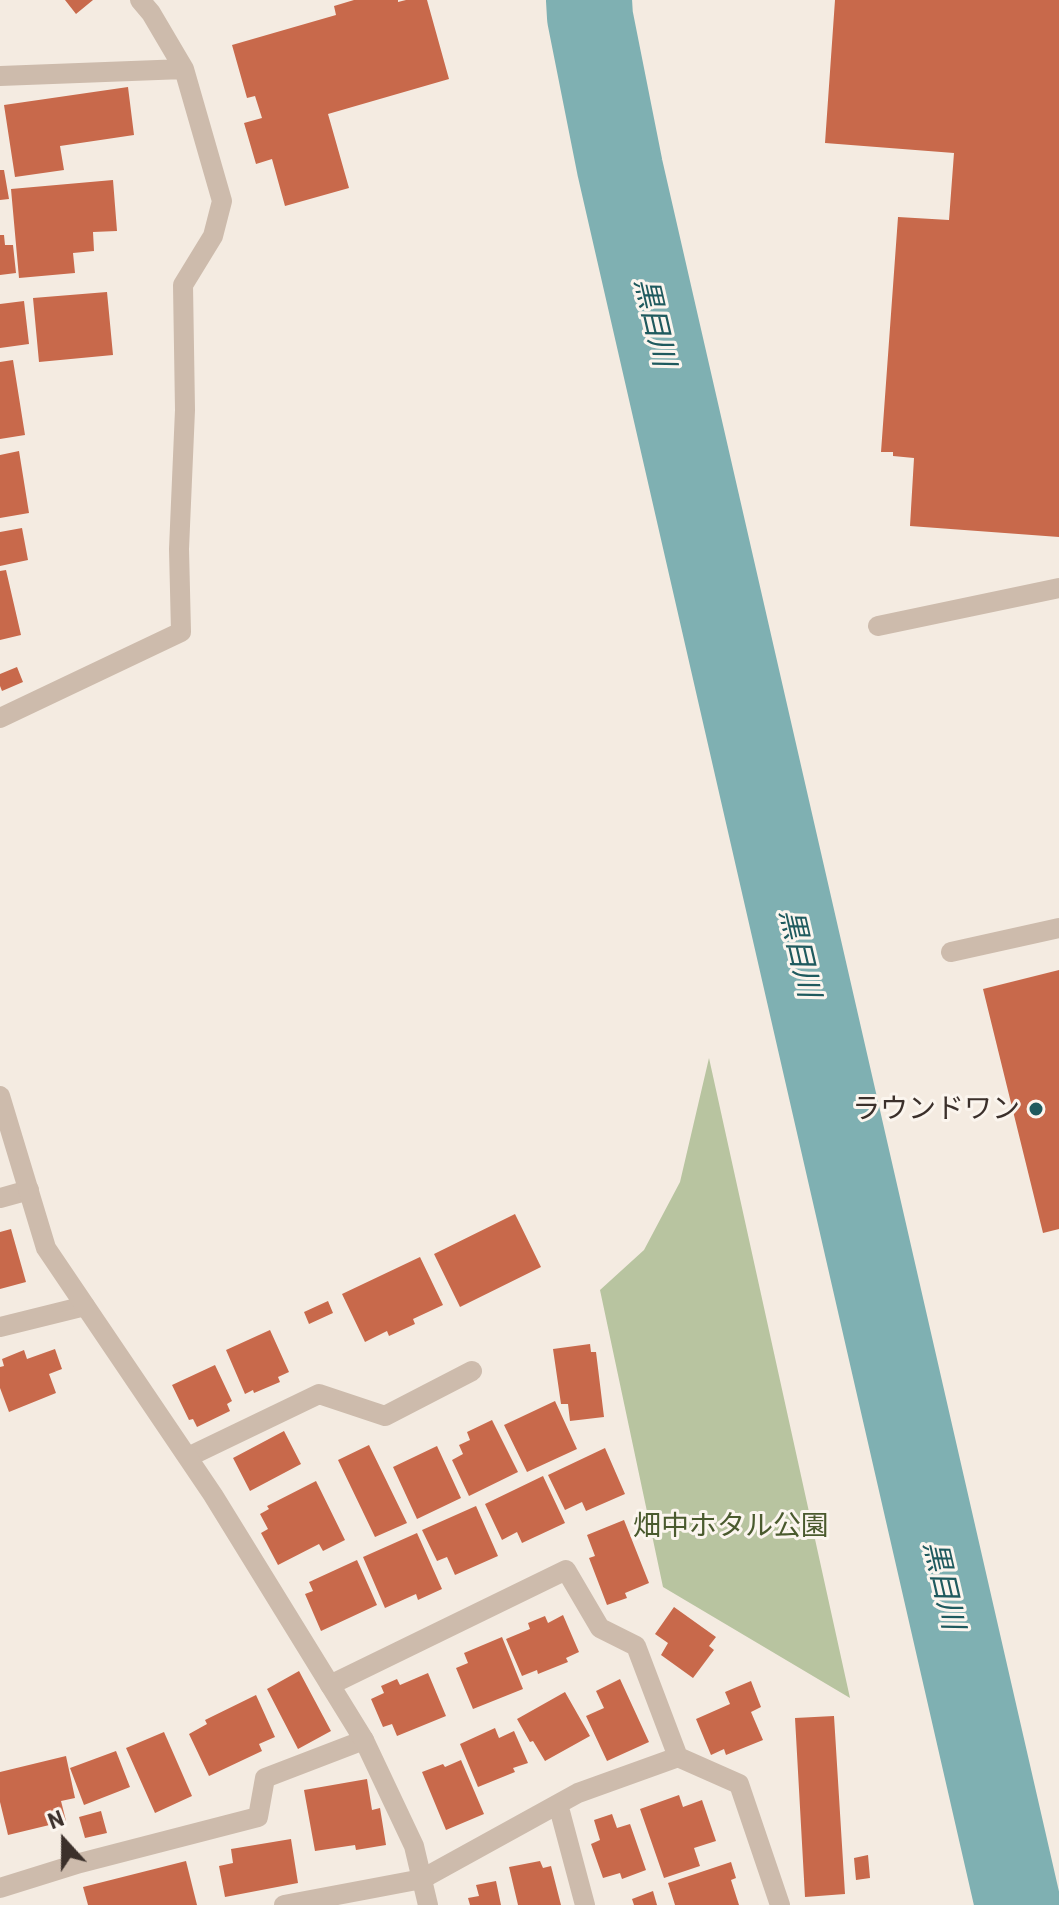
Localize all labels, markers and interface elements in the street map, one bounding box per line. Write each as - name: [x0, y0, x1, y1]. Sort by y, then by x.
- water label: 黒目川: [627, 274, 683, 370]
- water label: 黒目川: [772, 905, 828, 1001]
- place label: ラウンドワン: [852, 1092, 1020, 1126]
- marker: ラウンドワン: [1027, 1100, 1045, 1118]
- park label: 畑中ホタル公園: [633, 1509, 829, 1543]
- water label: 黒目川: [916, 1537, 972, 1633]
- north arrow: [24, 1801, 104, 1881]
- text: N: [44, 1804, 67, 1833]

